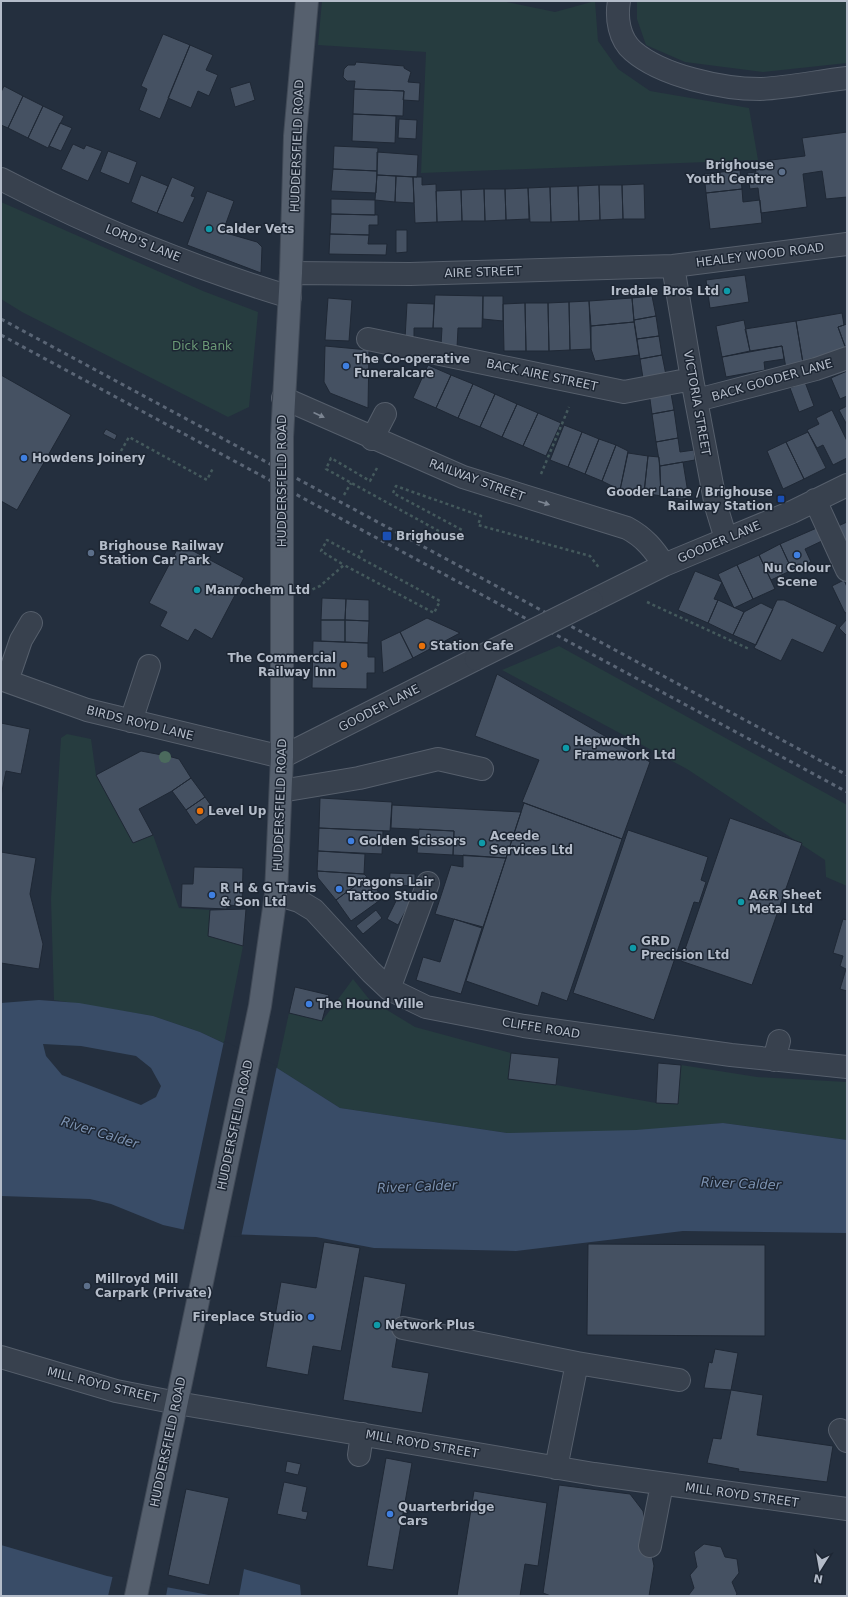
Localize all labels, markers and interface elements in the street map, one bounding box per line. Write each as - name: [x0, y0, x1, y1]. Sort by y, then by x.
- street label: HUDDERSFIELD ROAD: [288, 79, 306, 213]
- place label: Brighouse Youth Centre: [685, 158, 774, 186]
- marker: Brighouse Youth Centre: [777, 167, 787, 177]
- street label: LORD'S LANE: [103, 222, 183, 264]
- place label: Calder Vets: [217, 222, 295, 236]
- marker: Calder Vets: [204, 224, 214, 234]
- street label: HEALEY WOOD ROAD: [695, 240, 825, 270]
- street label: AIRE STREET: [444, 264, 523, 280]
- place label: Iredale Bros Ltd: [611, 284, 719, 298]
- marker: Iredale Bros Ltd: [722, 286, 732, 296]
- park label: Dick Bank: [172, 339, 232, 353]
- street label: VICTORIA STREET: [681, 349, 713, 457]
- place label: The Co-operative Funeralcare: [354, 352, 470, 380]
- street label: BACK AIRE STREET: [485, 356, 600, 394]
- street label: BACK GOODER LANE: [710, 356, 834, 404]
- marker: The Co-operative Funeralcare: [341, 361, 351, 371]
- one-way arrow: [313, 412, 325, 418]
- street label: HUDDERSFIELD ROAD: [275, 415, 289, 547]
- place label: Howdens Joinery: [32, 451, 145, 465]
- marker: Howdens Joinery: [19, 453, 29, 463]
- street label: RAILWAY STREET: [427, 456, 527, 504]
- place label: Gooder Lane / Brighouse Railway Station: [606, 485, 773, 513]
- marker: Gooder Lane / Brighouse Railway Station: [776, 494, 786, 504]
- one-way arrow: [538, 500, 550, 506]
- street label: GOODER LANE: [675, 518, 763, 566]
- place label: Brighouse: [396, 529, 464, 543]
- marker: Brighouse: [381, 530, 393, 542]
- place label: Brighouse Railway Station Car Park: [99, 539, 224, 567]
- marker: Brighouse Railway Station Car Park: [86, 548, 96, 558]
- marker: Nu Colour Scene: [792, 550, 802, 560]
- place label: Nu Colour Scene: [764, 561, 830, 589]
- place label: Manrochem Ltd: [205, 583, 310, 597]
- marker: Manrochem Ltd: [192, 585, 202, 595]
- place label: Station Cafe: [430, 639, 514, 653]
- marker: Station Cafe: [417, 641, 427, 651]
- place label: The Commercial Railway Inn: [227, 651, 336, 679]
- marker: The Commercial Railway Inn: [339, 660, 349, 670]
- street label: GOODER LANE: [336, 682, 422, 734]
- street label: BIRDS ROYD LANE: [85, 703, 195, 743]
- place label: Hepworth Framework Ltd: [574, 734, 675, 762]
- street label: HUDDERSFIELD ROAD: [271, 738, 289, 872]
- marker: Hepworth Framework Ltd: [561, 743, 571, 753]
- place label: Level Up: [208, 804, 267, 818]
- marker: Level Up: [195, 806, 205, 816]
- place label: Aceede Services Ltd: [490, 829, 573, 857]
- place label: Golden Scissors: [359, 834, 466, 848]
- marker: Golden Scissors: [346, 836, 356, 846]
- marker: Aceede Services Ltd: [477, 838, 487, 848]
- place label: Dragons Lair Tattoo Studio: [347, 875, 438, 903]
- place label: R H & G Travis & Son Ltd: [220, 881, 316, 909]
- marker: Dragons Lair Tattoo Studio: [334, 884, 344, 894]
- place label: A&R Sheet Metal Ltd: [749, 888, 822, 916]
- marker: R H & G Travis & Son Ltd: [207, 890, 217, 900]
- marker: A&R Sheet Metal Ltd: [736, 897, 746, 907]
- place label: GRD Precision Ltd: [641, 934, 729, 962]
- marker: GRD Precision Ltd: [628, 943, 638, 953]
- place label: The Hound Ville: [317, 997, 424, 1011]
- marker: The Hound Ville: [304, 999, 314, 1009]
- street label: CLIFFE ROAD: [501, 1015, 581, 1041]
- street label: HUDDERSFIELD ROAD: [214, 1059, 256, 1191]
- water label: River Calder: [59, 1114, 142, 1152]
- water label: River Calder: [701, 1175, 783, 1192]
- water label: River Calder: [377, 1178, 459, 1195]
- place label: Millroyd Mill Carpark (Private): [95, 1272, 212, 1300]
- marker: Millroyd Mill Carpark (Private): [82, 1281, 92, 1291]
- place label: Fireplace Studio: [193, 1310, 303, 1324]
- marker: Fireplace Studio: [306, 1312, 316, 1322]
- place label: Network Plus: [385, 1318, 475, 1332]
- marker: Network Plus: [372, 1320, 382, 1330]
- street label: MILL ROYD STREET: [46, 1364, 161, 1406]
- street label: HUDDERSFIELD ROAD: [147, 1376, 189, 1508]
- street label: MILL ROYD STREET: [364, 1427, 480, 1461]
- street label: MILL ROYD STREET: [684, 1480, 800, 1510]
- place label: Quarterbridge Cars: [398, 1500, 495, 1528]
- marker: Quarterbridge Cars: [385, 1509, 395, 1519]
- north arrow: [800, 1549, 840, 1589]
- text: N: [812, 1571, 824, 1586]

